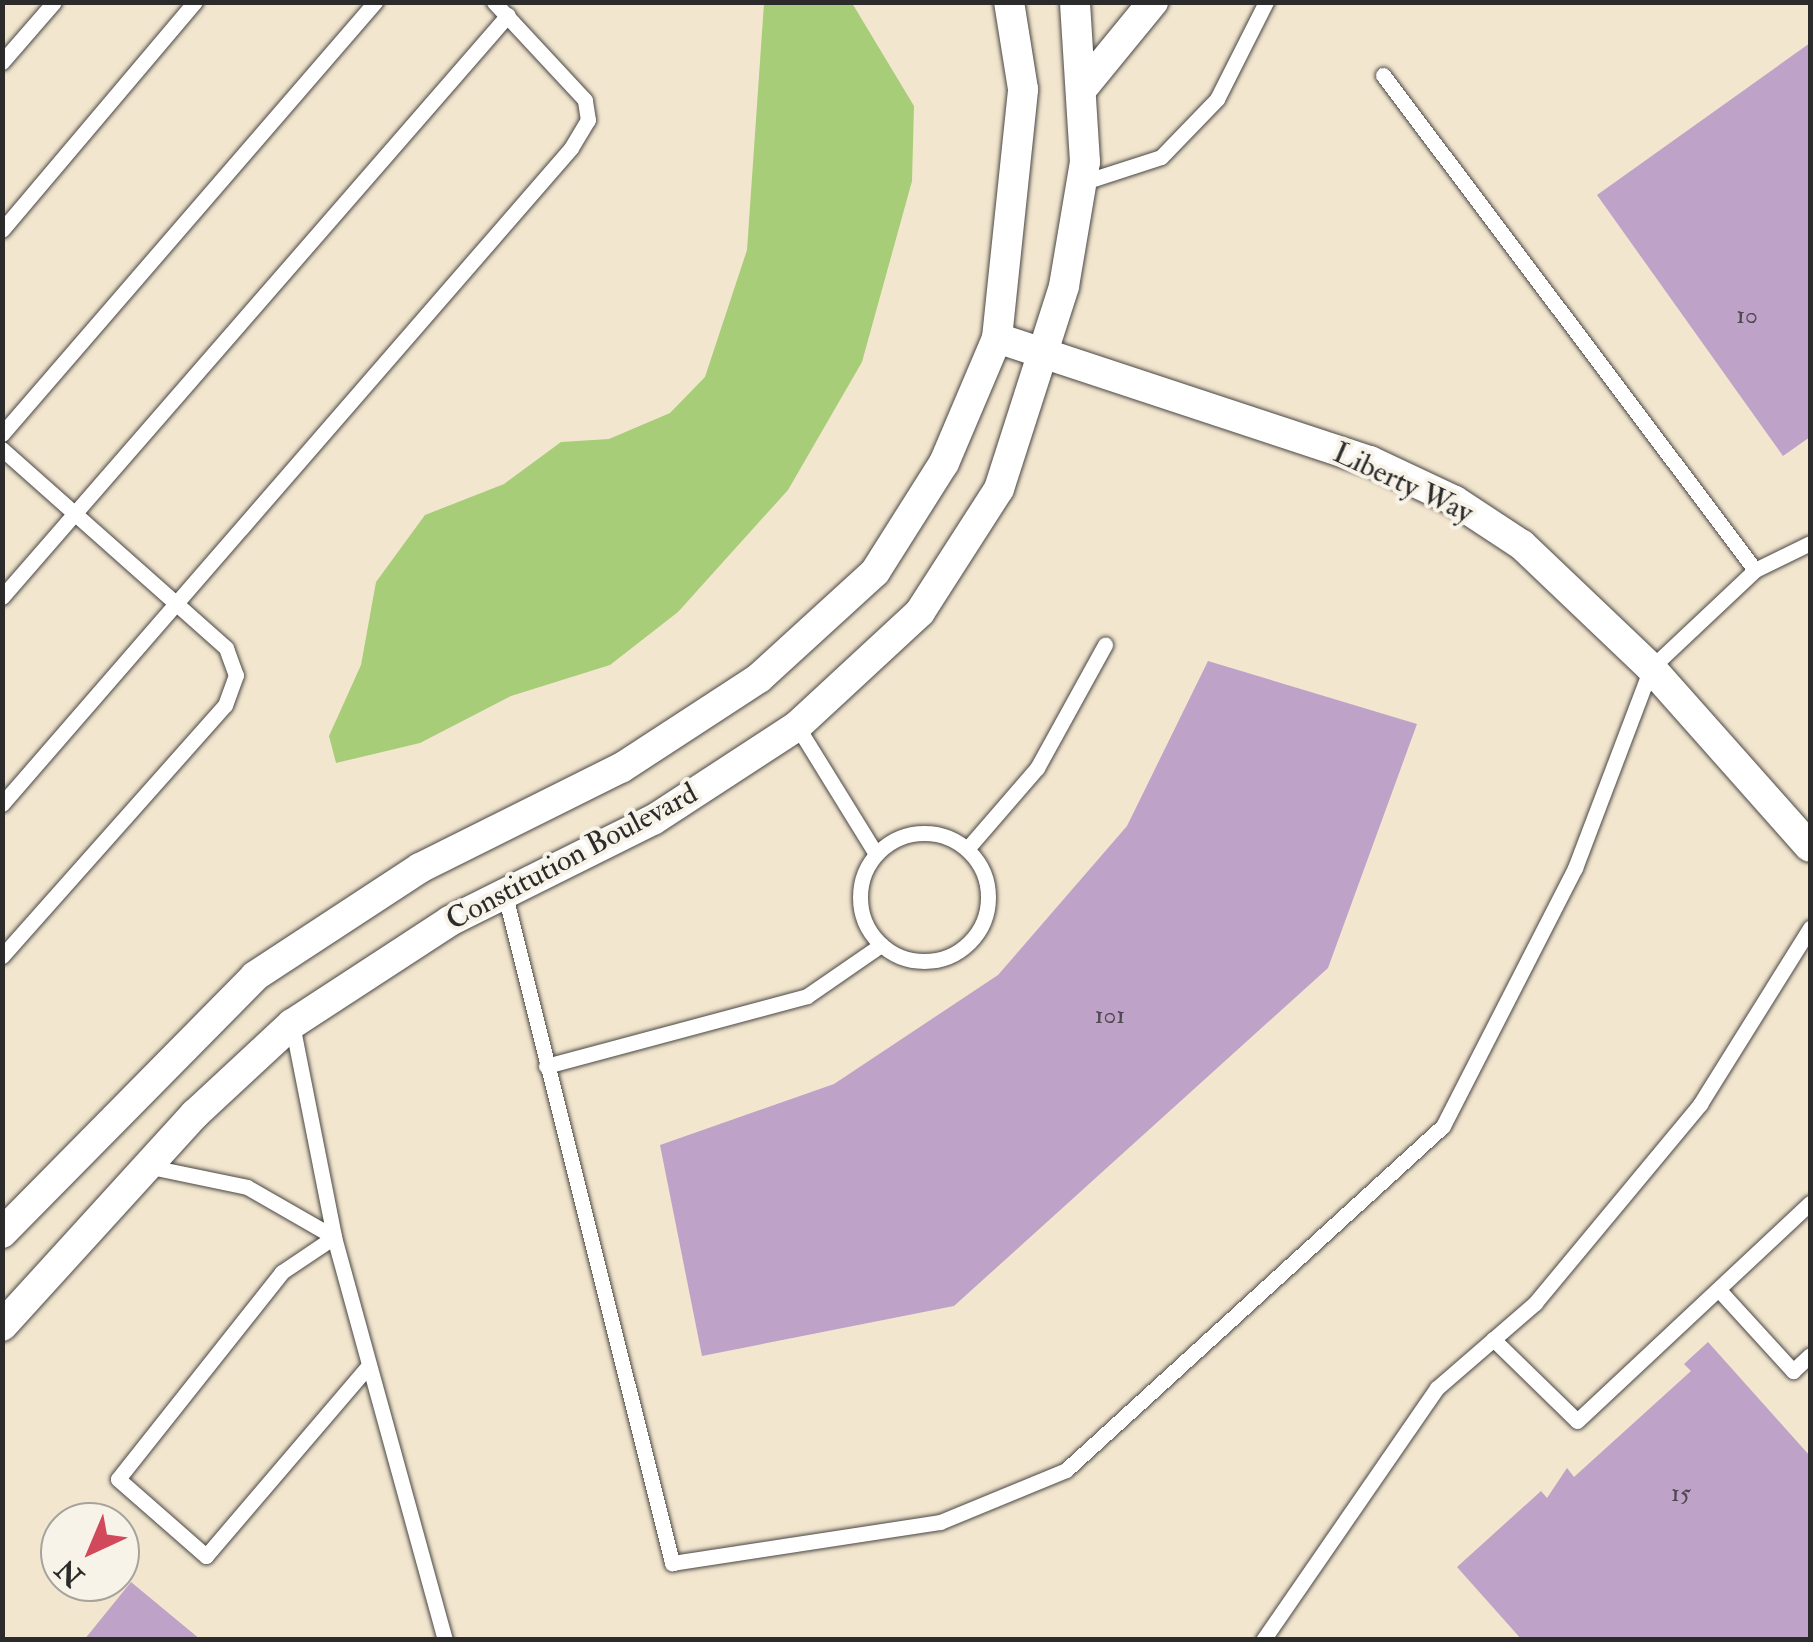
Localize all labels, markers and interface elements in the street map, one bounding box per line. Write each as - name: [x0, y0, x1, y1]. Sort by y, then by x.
- house number: 10: [1736, 301, 1758, 331]
- street label: Liberty Way: [1327, 435, 1479, 531]
- street label: Constitution Boulevard: [440, 776, 704, 938]
- house number: 101: [1095, 1001, 1125, 1031]
- house number: 15: [1671, 1479, 1691, 1509]
- north arrow: [40, 1502, 140, 1602]
- text: N: [49, 1551, 91, 1594]

